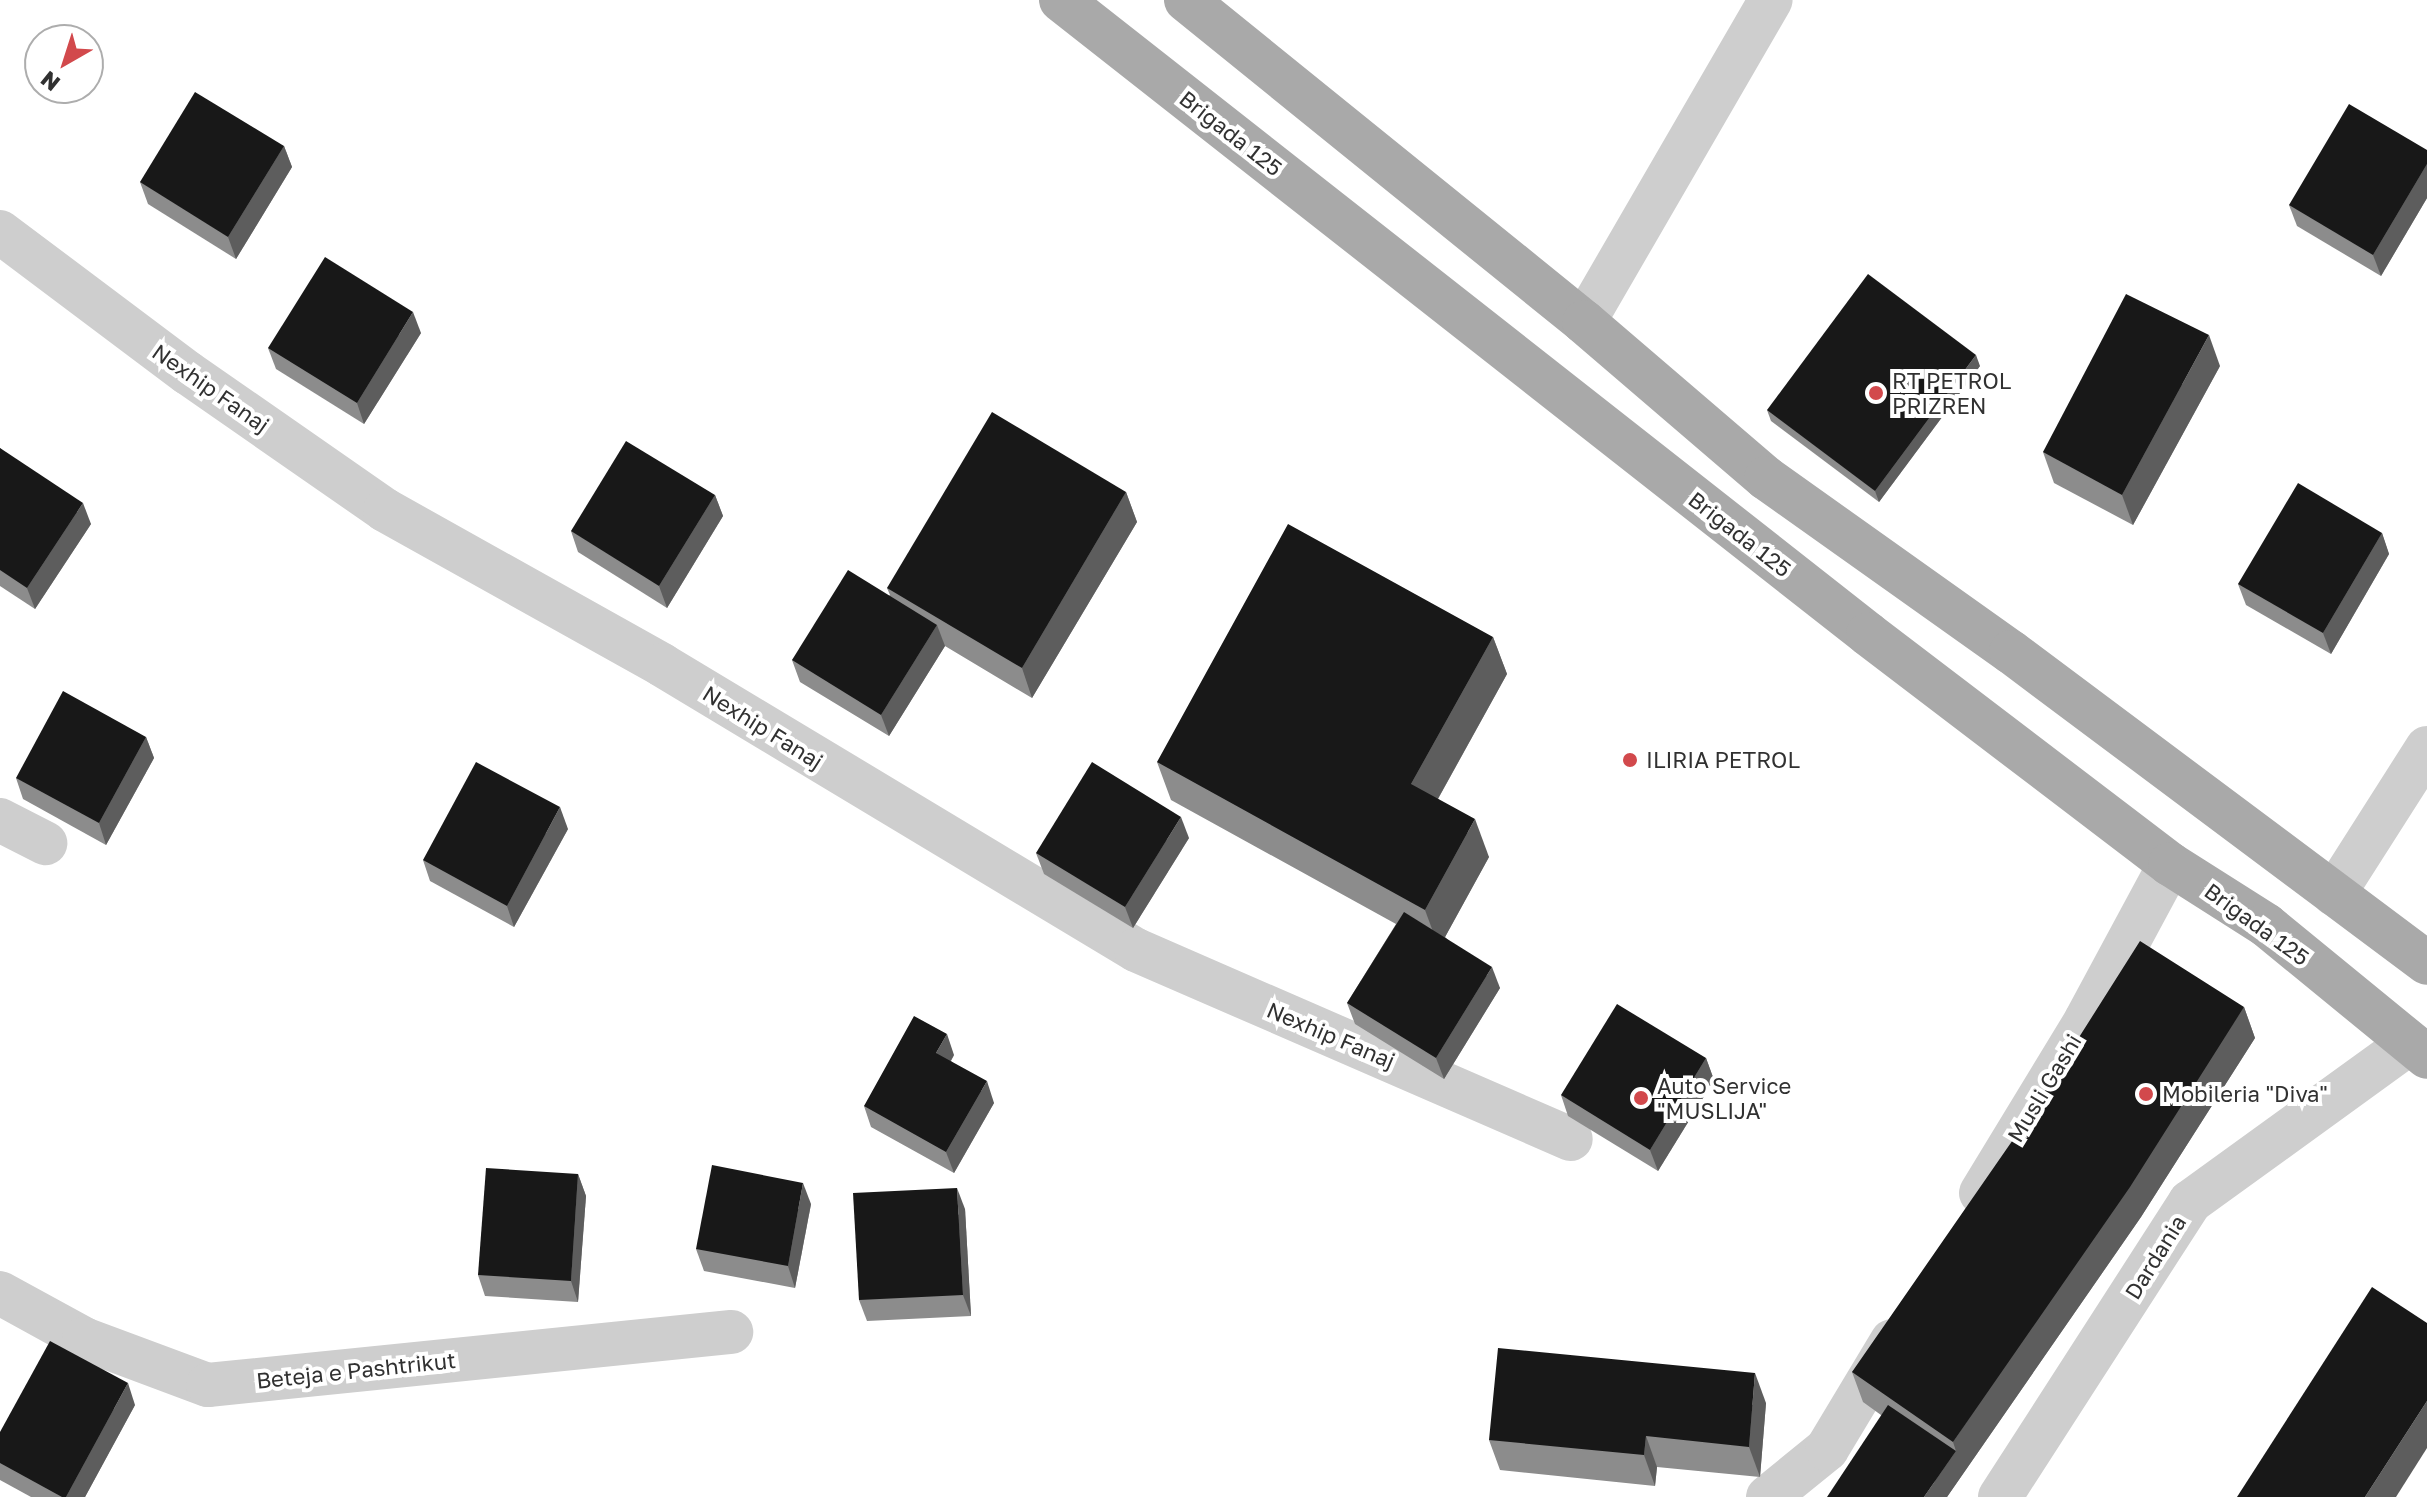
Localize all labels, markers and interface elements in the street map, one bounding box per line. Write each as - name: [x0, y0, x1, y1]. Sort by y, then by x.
- north arrow: [24, 24, 104, 104]
- text: N: [35, 66, 65, 97]
- street label: Brigada 125: [1174, 85, 1288, 181]
- street label: Nexhip Fanaj: [148, 338, 274, 438]
- place label: RT PETROL PRIZREN: [1892, 367, 2011, 418]
- marker: RT PETROL PRIZREN: [1867, 384, 1885, 402]
- street label: Brigada 125: [1683, 486, 1797, 582]
- street label: Nexhip Fanaj: [698, 680, 828, 774]
- place label: ILIRIA PETROL: [1646, 747, 1800, 773]
- marker: ILIRIA PETROL: [1621, 751, 1639, 769]
- street label: Brigada 125: [2200, 877, 2314, 971]
- street label: Nexhip Fanaj: [1263, 996, 1399, 1074]
- street label: Musli Gashi: [2001, 1029, 2087, 1147]
- place label: Auto Service "MUSLIJA": [1657, 1072, 1791, 1124]
- place label: Mobileria "Diva": [2162, 1081, 2328, 1107]
- marker: Mobileria "Diva": [2137, 1085, 2155, 1103]
- marker: Auto Service "MUSLIJA": [1632, 1089, 1650, 1107]
- street label: Dardania: [2119, 1210, 2191, 1304]
- street label: Beteja e Pashtrikut: [255, 1346, 457, 1394]

